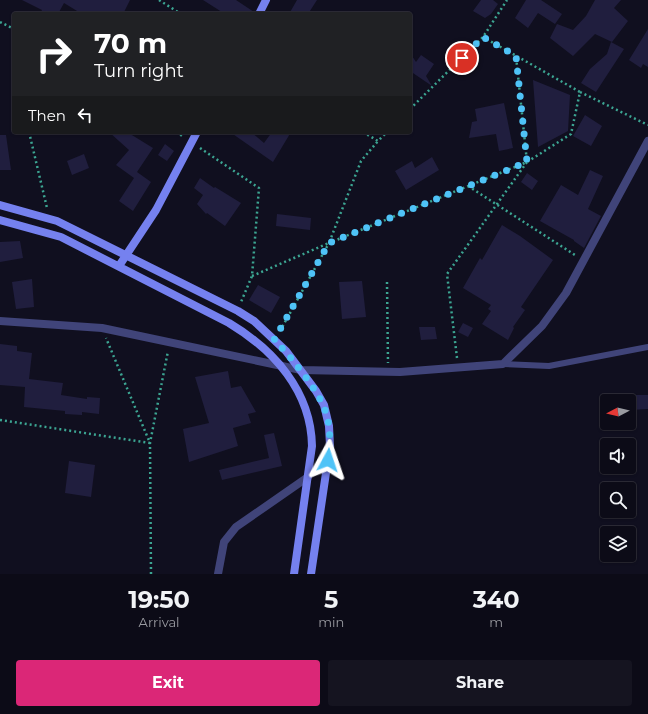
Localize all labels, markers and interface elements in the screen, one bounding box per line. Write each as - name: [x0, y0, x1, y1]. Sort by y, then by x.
- text: 70 m: [94, 26, 167, 60]
- icon: right: [28, 28, 80, 80]
- pin: [445, 41, 479, 75]
- icon: arrive: [451, 47, 473, 69]
- text: Turn right: [94, 60, 184, 82]
- icon: left: [74, 104, 96, 126]
- text: Then: [28, 106, 66, 125]
- north arrow: [600, 394, 636, 430]
- map controls: [600, 394, 636, 562]
- button: sound: [600, 438, 636, 474]
- position arrow: [307, 439, 349, 481]
- button: search: [600, 482, 636, 518]
- button: layers: [600, 526, 636, 562]
- text: 19:50: [128, 585, 190, 614]
- text: 5: [324, 585, 338, 614]
- text: 340: [473, 585, 520, 614]
- text: Arrival: [139, 614, 180, 630]
- text: min: [318, 614, 344, 630]
- text: m: [489, 614, 503, 630]
- button: Exit: [16, 660, 320, 706]
- button: Share: [328, 660, 632, 706]

